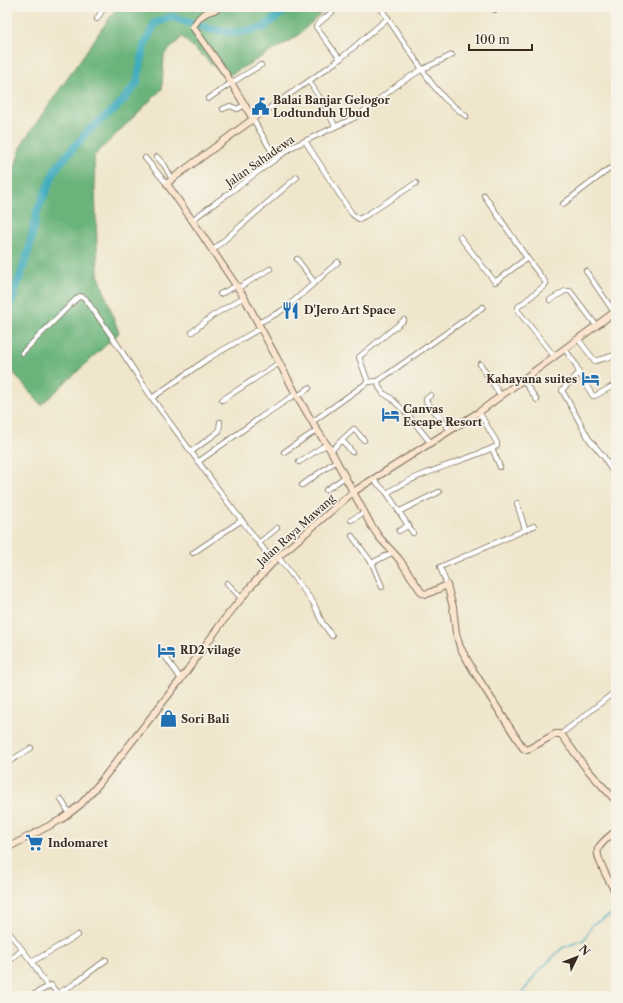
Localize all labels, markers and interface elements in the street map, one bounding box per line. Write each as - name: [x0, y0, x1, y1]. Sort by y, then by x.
- scale bar: [469, 26, 532, 52]
- text: 100 m: [475, 32, 510, 47]
- place label: Balai Banjar Gelogor Lodtunduh Ubud: [273, 93, 391, 120]
- public building icon: Balai Banjar Gelogor Lodtunduh Ubud: [250, 96, 270, 116]
- street label: Jalan Sahadewa: [221, 132, 297, 191]
- restaurant icon: D'Jero Art Space: [281, 300, 301, 320]
- place label: D'Jero Art Space: [304, 303, 396, 317]
- hotel icon: Kahayana suites: [580, 369, 600, 389]
- place label: Kahayana suites: [486, 372, 577, 386]
- place label: Canvas Escape Resort: [403, 402, 483, 429]
- hotel icon: Canvas Escape Resort: [380, 405, 400, 425]
- street label: Jalan Raya Mawang: [253, 491, 338, 570]
- hotel icon: RD2 vilage: [157, 640, 177, 660]
- place label: RD2 vilage: [180, 643, 241, 657]
- shop icon: Sori Bali: [158, 709, 178, 729]
- place label: Sori Bali: [181, 712, 230, 726]
- supermarket icon: Indomaret: [25, 833, 45, 853]
- place label: Indomaret: [48, 836, 109, 850]
- north arrow: [557, 937, 597, 977]
- text: N: [576, 942, 593, 959]

